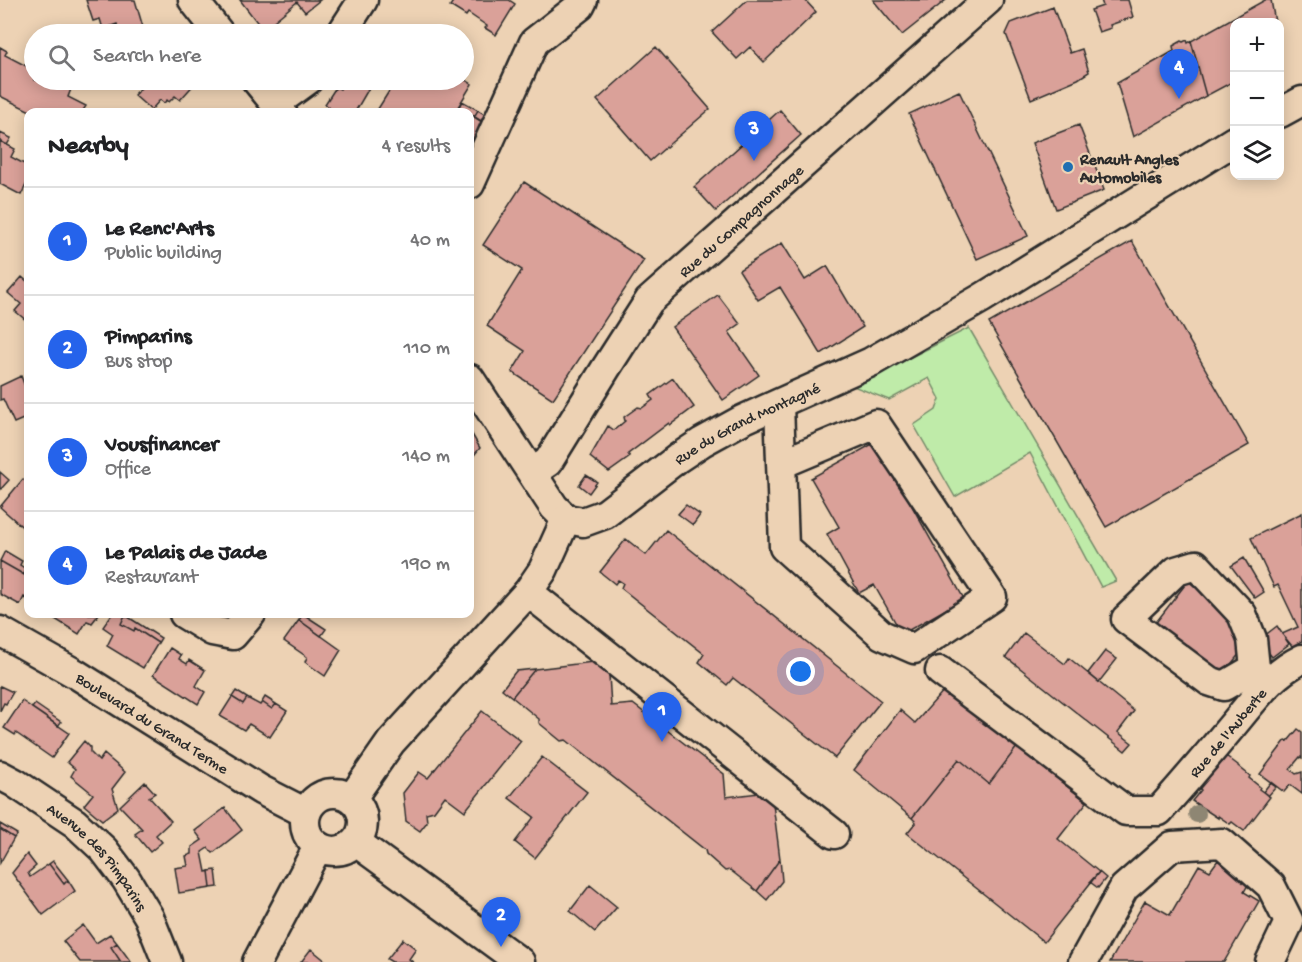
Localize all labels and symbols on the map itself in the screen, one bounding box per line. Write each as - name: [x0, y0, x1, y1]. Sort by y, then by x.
- pin: 4: [1160, 50, 1198, 99]
- pin: 3: [734, 112, 774, 161]
- place label: Renault Angles Automobiles: [1079, 152, 1179, 189]
- marker: Renault Angles Automobiles: [1061, 160, 1075, 174]
- street label: Rue du Compagnonnage: [676, 162, 809, 283]
- street label: Rue du Grand Montagné: [672, 380, 824, 471]
- your location: [786, 657, 815, 686]
- street label: Boulevard du Grand Terme: [70, 670, 231, 780]
- street label: Rue de l'Auberte: [1187, 685, 1273, 783]
- pin: 1: [642, 692, 682, 742]
- street label: Avenue des Pimparins: [42, 801, 150, 917]
- pin: 2: [482, 898, 520, 947]

